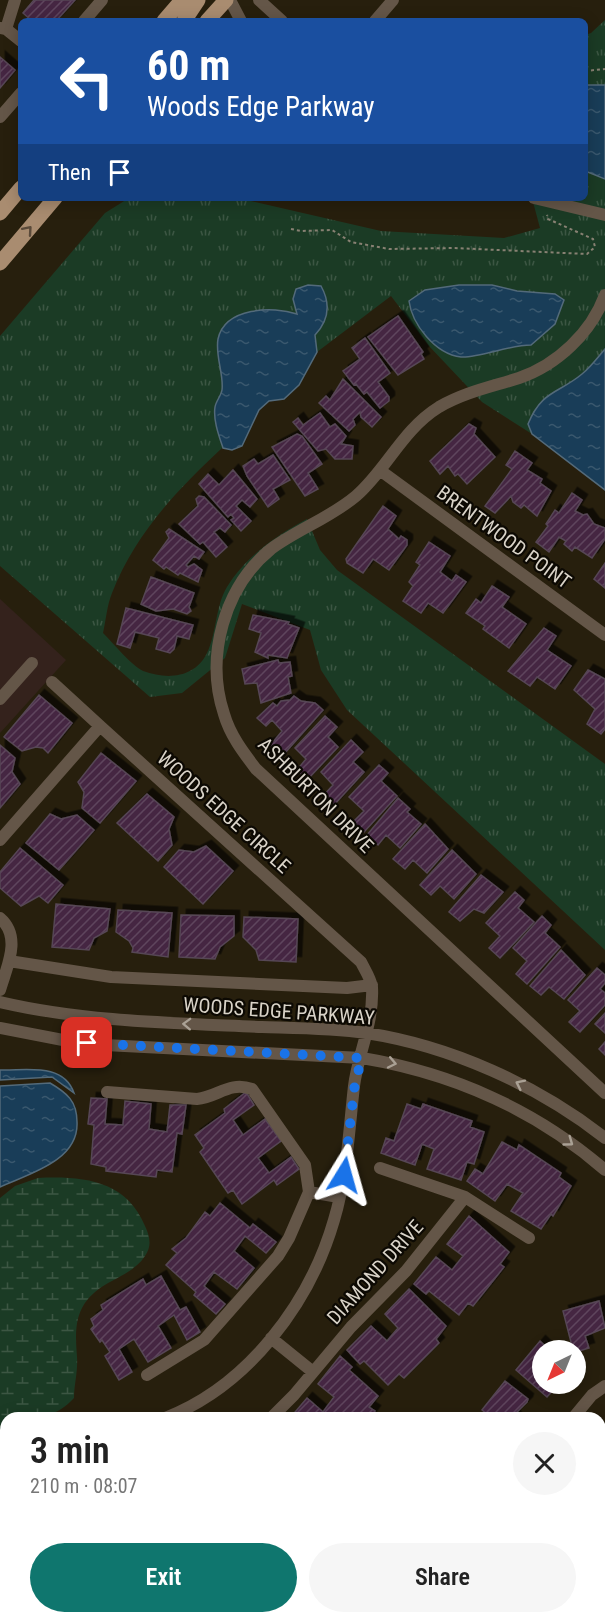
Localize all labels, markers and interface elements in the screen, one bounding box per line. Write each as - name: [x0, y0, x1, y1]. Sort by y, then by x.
- text: 60 m: [147, 41, 230, 90]
- icon: left: [48, 42, 126, 120]
- text: Woods Edge Parkway: [147, 91, 375, 123]
- icon: arrive: [103, 156, 136, 189]
- text: Then: [48, 160, 91, 185]
- one-way arrow: [21, 226, 32, 237]
- street label: BRENTWOOD POINT: [432, 480, 576, 594]
- street label: ASHBURTON DRIVE: [253, 732, 379, 858]
- street label: WOODS EDGE CIRCLE: [152, 746, 296, 878]
- street label: WOODS EDGE PARKWAY: [182, 992, 376, 1030]
- pin: [61, 1017, 112, 1068]
- one-way arrow: [183, 1017, 192, 1030]
- icon: arrive: [70, 1026, 103, 1059]
- one-way arrow: [387, 1056, 397, 1069]
- one-way arrow: [515, 1080, 526, 1092]
- one-way arrow: [562, 1135, 573, 1146]
- position arrow: [312, 1143, 376, 1207]
- street label: DIAMOND DRIVE: [322, 1215, 428, 1329]
- north arrow: [532, 1340, 586, 1394]
- map controls: [532, 1340, 586, 1394]
- text: 3 min: [30, 1430, 110, 1472]
- button: close: [513, 1432, 576, 1495]
- text: 210 m · 08:07: [30, 1474, 137, 1498]
- button: Exit: [30, 1543, 297, 1612]
- button: Share: [309, 1543, 576, 1612]

